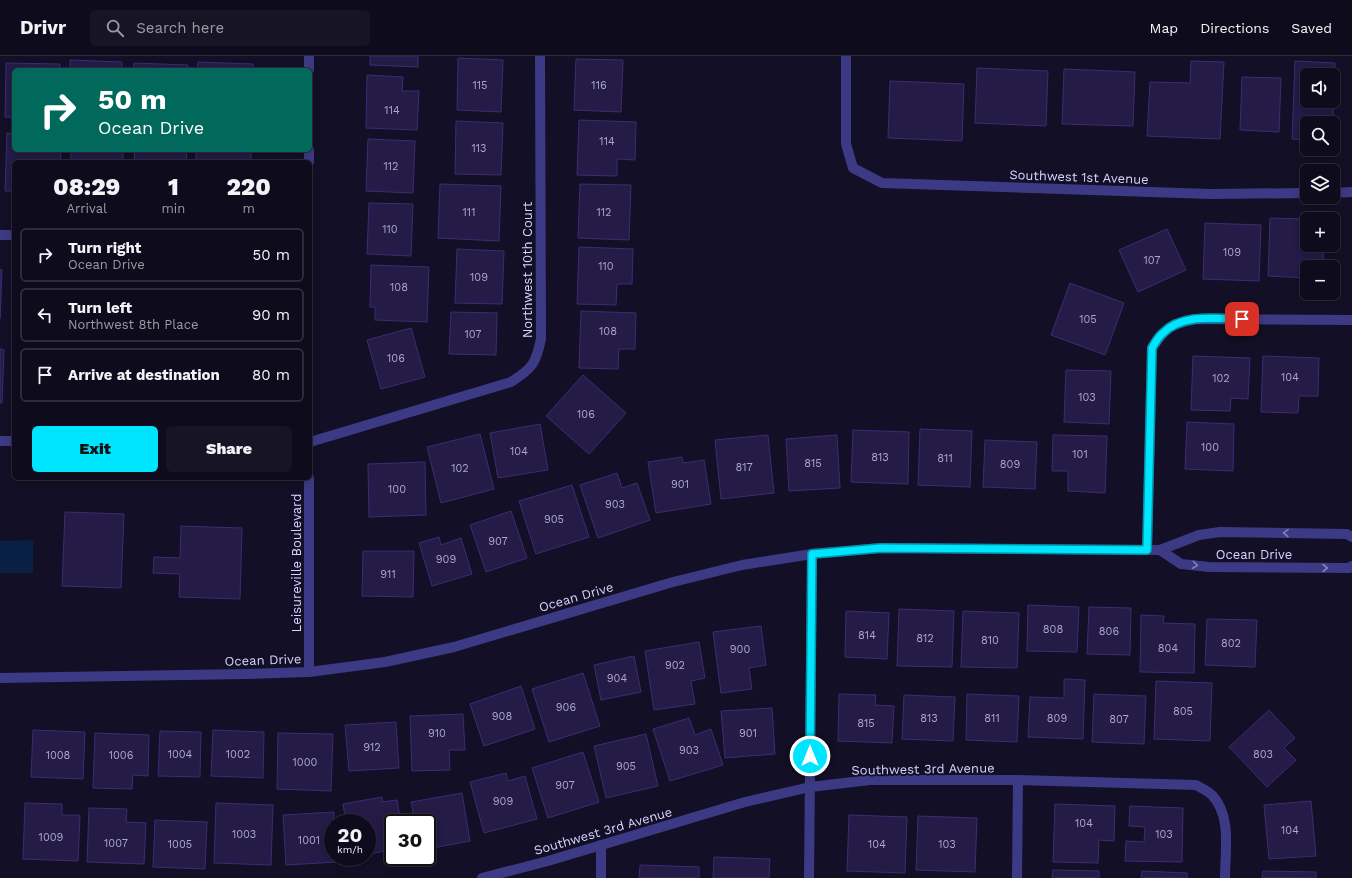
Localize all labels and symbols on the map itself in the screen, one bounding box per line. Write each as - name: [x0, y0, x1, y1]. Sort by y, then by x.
- house number: 115: [473, 79, 487, 92]
- house number: 116: [591, 79, 607, 92]
- house number: 114: [384, 104, 400, 117]
- house number: 114: [599, 135, 615, 148]
- house number: 113: [472, 142, 487, 155]
- house number: 112: [384, 160, 399, 173]
- street label: Southwest 1st Avenue: [1009, 167, 1149, 187]
- street label: Northwest 10th Court: [520, 201, 535, 338]
- house number: 111: [463, 206, 475, 219]
- house number: 112: [597, 206, 612, 219]
- house number: 110: [382, 223, 398, 236]
- house number: 109: [1223, 246, 1241, 259]
- house number: 107: [1143, 254, 1161, 267]
- house number: 110: [598, 260, 614, 273]
- house number: 109: [470, 271, 488, 284]
- house number: 108: [390, 281, 408, 294]
- pin: [1225, 302, 1259, 336]
- house number: 105: [1079, 313, 1097, 326]
- house number: 108: [599, 325, 617, 338]
- house number: 107: [464, 328, 482, 341]
- house number: 106: [387, 352, 405, 365]
- house number: 104: [1281, 371, 1299, 384]
- house number: 102: [1212, 372, 1230, 385]
- house number: 103: [1078, 391, 1096, 404]
- house number: 106: [577, 408, 595, 421]
- house number: 100: [1201, 441, 1219, 454]
- house number: 104: [510, 445, 528, 458]
- house number: 101: [1072, 448, 1088, 461]
- house number: 813: [871, 451, 889, 464]
- house number: 811: [937, 452, 953, 465]
- house number: 815: [804, 457, 822, 470]
- house number: 809: [1000, 458, 1020, 471]
- house number: 817: [735, 461, 753, 474]
- house number: 102: [451, 462, 469, 475]
- house number: 901: [671, 478, 689, 491]
- house number: 100: [388, 483, 406, 496]
- street label: Leisureville Boulevard: [289, 494, 304, 632]
- house number: 903: [605, 498, 625, 511]
- house number: 905: [544, 513, 564, 526]
- one-way arrow: [1283, 528, 1289, 537]
- house number: 907: [488, 535, 508, 548]
- street label: Ocean Drive: [1216, 547, 1292, 562]
- house number: 909: [436, 553, 456, 566]
- one-way arrow: [1192, 560, 1198, 569]
- one-way arrow: [1322, 563, 1328, 572]
- house number: 911: [380, 568, 396, 581]
- street label: Ocean Drive: [537, 579, 615, 615]
- house number: 808: [1043, 623, 1063, 636]
- house number: 806: [1099, 625, 1119, 638]
- house number: 814: [858, 629, 876, 642]
- house number: 812: [916, 632, 934, 645]
- house number: 810: [981, 634, 999, 647]
- house number: 802: [1221, 637, 1241, 650]
- house number: 804: [1158, 642, 1178, 655]
- house number: 900: [730, 643, 750, 656]
- street label: Ocean Drive: [224, 651, 302, 669]
- house number: 902: [665, 659, 685, 672]
- house number: 904: [607, 672, 627, 685]
- house number: 906: [556, 701, 576, 714]
- house number: 805: [1173, 705, 1193, 718]
- house number: 908: [492, 710, 512, 723]
- house number: 813: [920, 712, 938, 725]
- house number: 811: [984, 712, 1000, 725]
- house number: 809: [1047, 712, 1067, 725]
- house number: 807: [1109, 713, 1129, 726]
- house number: 815: [857, 717, 875, 730]
- house number: 910: [428, 727, 446, 740]
- house number: 901: [739, 727, 757, 740]
- position arrow: [789, 735, 831, 777]
- house number: 912: [363, 741, 381, 754]
- house number: 903: [679, 744, 699, 757]
- house number: 1004: [168, 748, 193, 761]
- house number: 1002: [226, 748, 250, 761]
- house number: 803: [1253, 748, 1273, 761]
- house number: 1008: [46, 749, 71, 762]
- house number: 1006: [109, 749, 134, 762]
- house number: 1000: [293, 756, 318, 769]
- house number: 905: [616, 760, 636, 773]
- street label: Southwest 3rd Avenue: [851, 760, 995, 778]
- house number: 907: [555, 779, 575, 792]
- house number: 909: [493, 795, 513, 808]
- street label: Southwest 3rd Avenue: [532, 804, 674, 858]
- speed limit sign: 30: [384, 814, 436, 866]
- house number: 104: [1075, 817, 1093, 830]
- house number: 104: [1281, 824, 1299, 837]
- house number: 1003: [232, 828, 256, 841]
- house number: 103: [1155, 828, 1173, 841]
- house number: 1009: [39, 831, 64, 844]
- house number: 1001: [298, 834, 320, 847]
- house number: 1007: [104, 837, 128, 850]
- house number: 1005: [168, 838, 192, 851]
- house number: 104: [868, 838, 886, 851]
- house number: 103: [938, 838, 956, 851]

